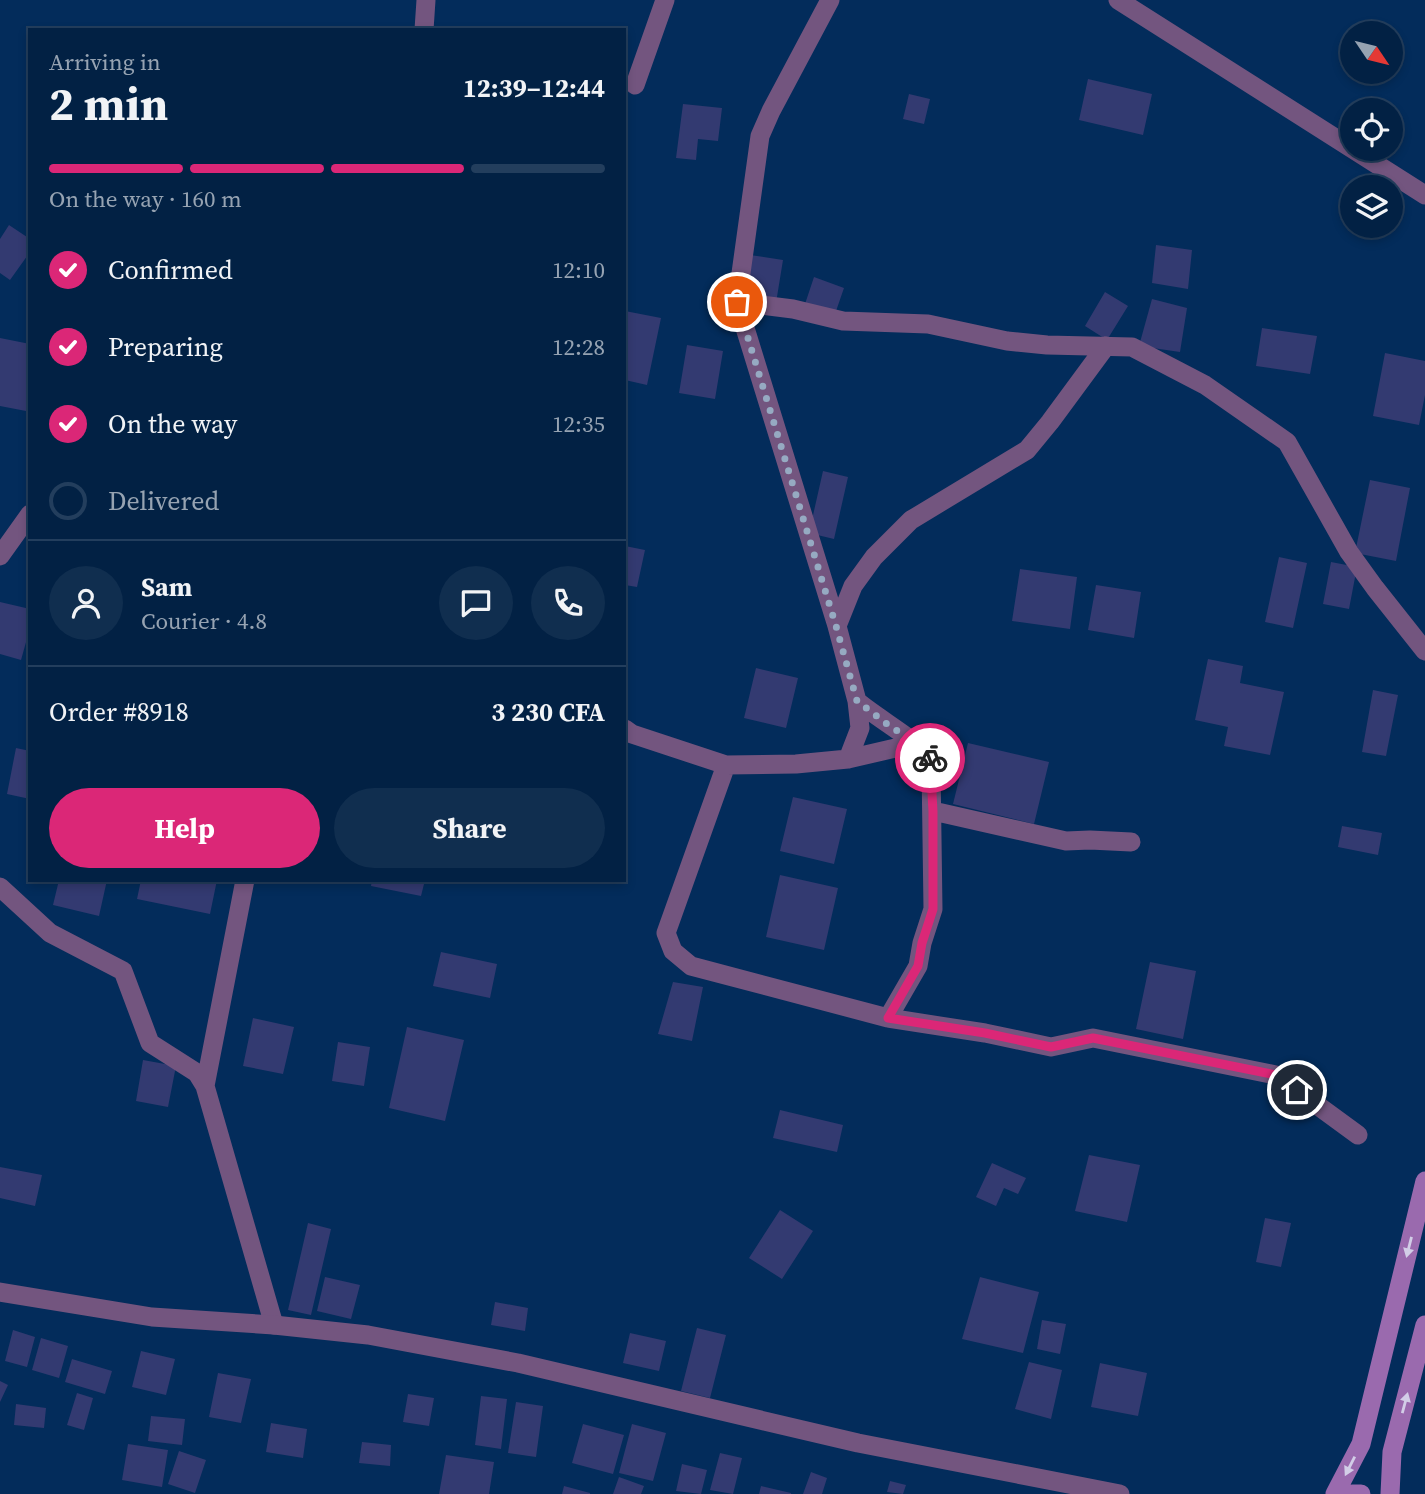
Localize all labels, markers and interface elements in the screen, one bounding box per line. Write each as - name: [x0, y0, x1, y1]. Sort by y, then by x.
- north arrow: [1340, 21, 1404, 84]
- map controls: [1340, 21, 1403, 238]
- text: Arriving in: [49, 46, 161, 78]
- text: 12:39–12:44: [463, 70, 605, 106]
- text: 2 min: [49, 72, 168, 135]
- button: locate: [1340, 98, 1403, 161]
- button: layers: [1340, 175, 1403, 238]
- text: On the way · 160 m: [49, 183, 242, 215]
- icon: check: [49, 251, 87, 289]
- text: Confirmed: [108, 252, 233, 288]
- text: 12:10: [552, 254, 605, 286]
- pin: [707, 272, 767, 332]
- icon: bag: [718, 283, 756, 321]
- icon: check: [49, 328, 87, 366]
- text: Preparing: [108, 329, 223, 365]
- text: 12:28: [552, 331, 605, 363]
- icon: check: [49, 405, 87, 443]
- text: On the way: [108, 406, 237, 442]
- text: 12:35: [552, 408, 605, 440]
- text: Delivered: [108, 483, 219, 519]
- button: person: [49, 566, 123, 640]
- button: chat: [439, 566, 513, 640]
- button: phone: [531, 566, 605, 640]
- text: Sam: [141, 569, 192, 605]
- text: Courier · 4.8: [141, 605, 267, 637]
- text: Order #8918: [49, 694, 189, 730]
- text: 3 230 CFA: [491, 694, 605, 730]
- courier: [895, 723, 965, 793]
- icon: bike: [911, 739, 949, 777]
- button: Help: [49, 788, 320, 868]
- button: Share: [334, 788, 605, 868]
- pin: [1267, 1060, 1327, 1120]
- icon: home: [1278, 1071, 1316, 1109]
- one-way arrow: [1403, 1236, 1414, 1258]
- one-way arrow: [1400, 1392, 1411, 1414]
- one-way arrow: [1344, 1456, 1355, 1476]

